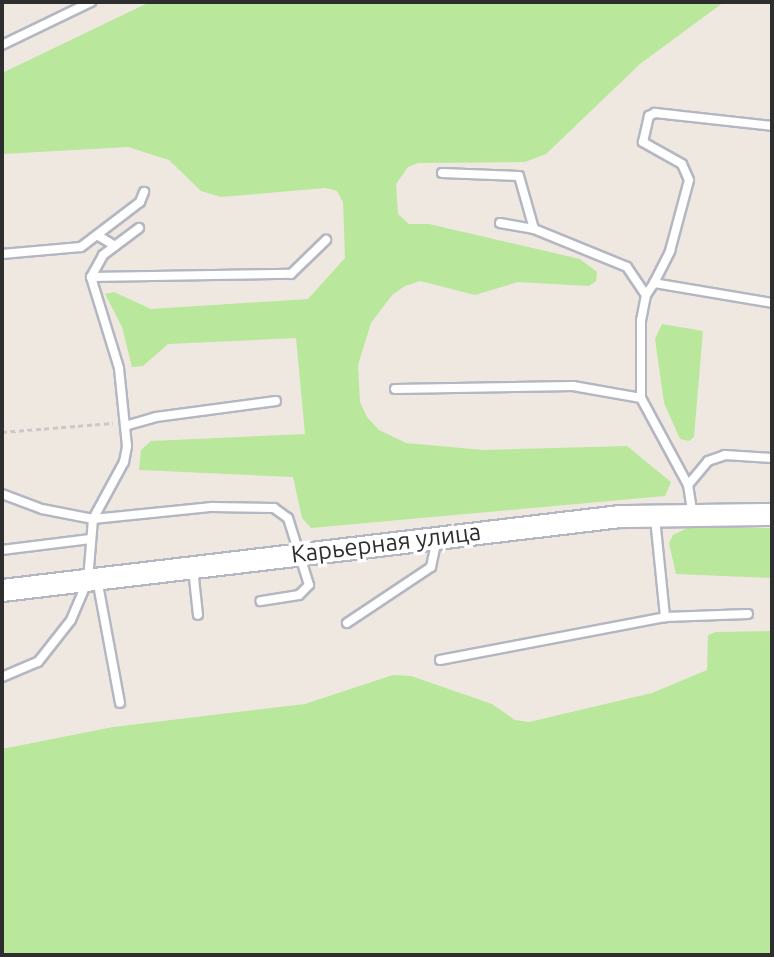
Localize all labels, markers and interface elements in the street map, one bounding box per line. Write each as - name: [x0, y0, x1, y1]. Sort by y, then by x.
- street label: Карьерная улица: [289, 517, 483, 569]

